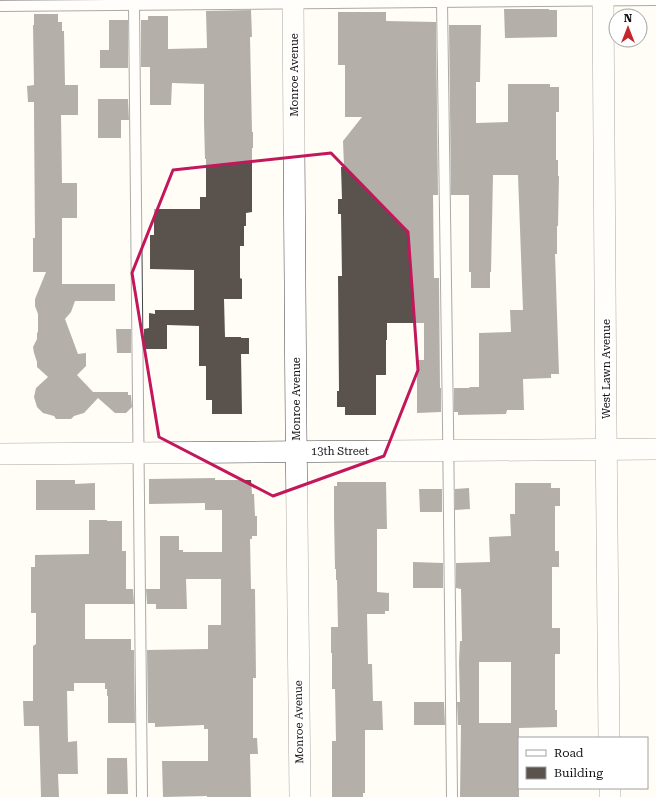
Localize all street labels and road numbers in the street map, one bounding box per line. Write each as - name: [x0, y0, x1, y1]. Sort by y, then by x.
- street label: Monroe Avenue: [288, 33, 301, 117]
- street label: West Lawn Avenue: [600, 319, 613, 419]
- street label: Monroe Avenue: [290, 357, 303, 441]
- street label: 13th Street: [311, 445, 369, 458]
- street label: Monroe Avenue: [292, 680, 306, 764]

